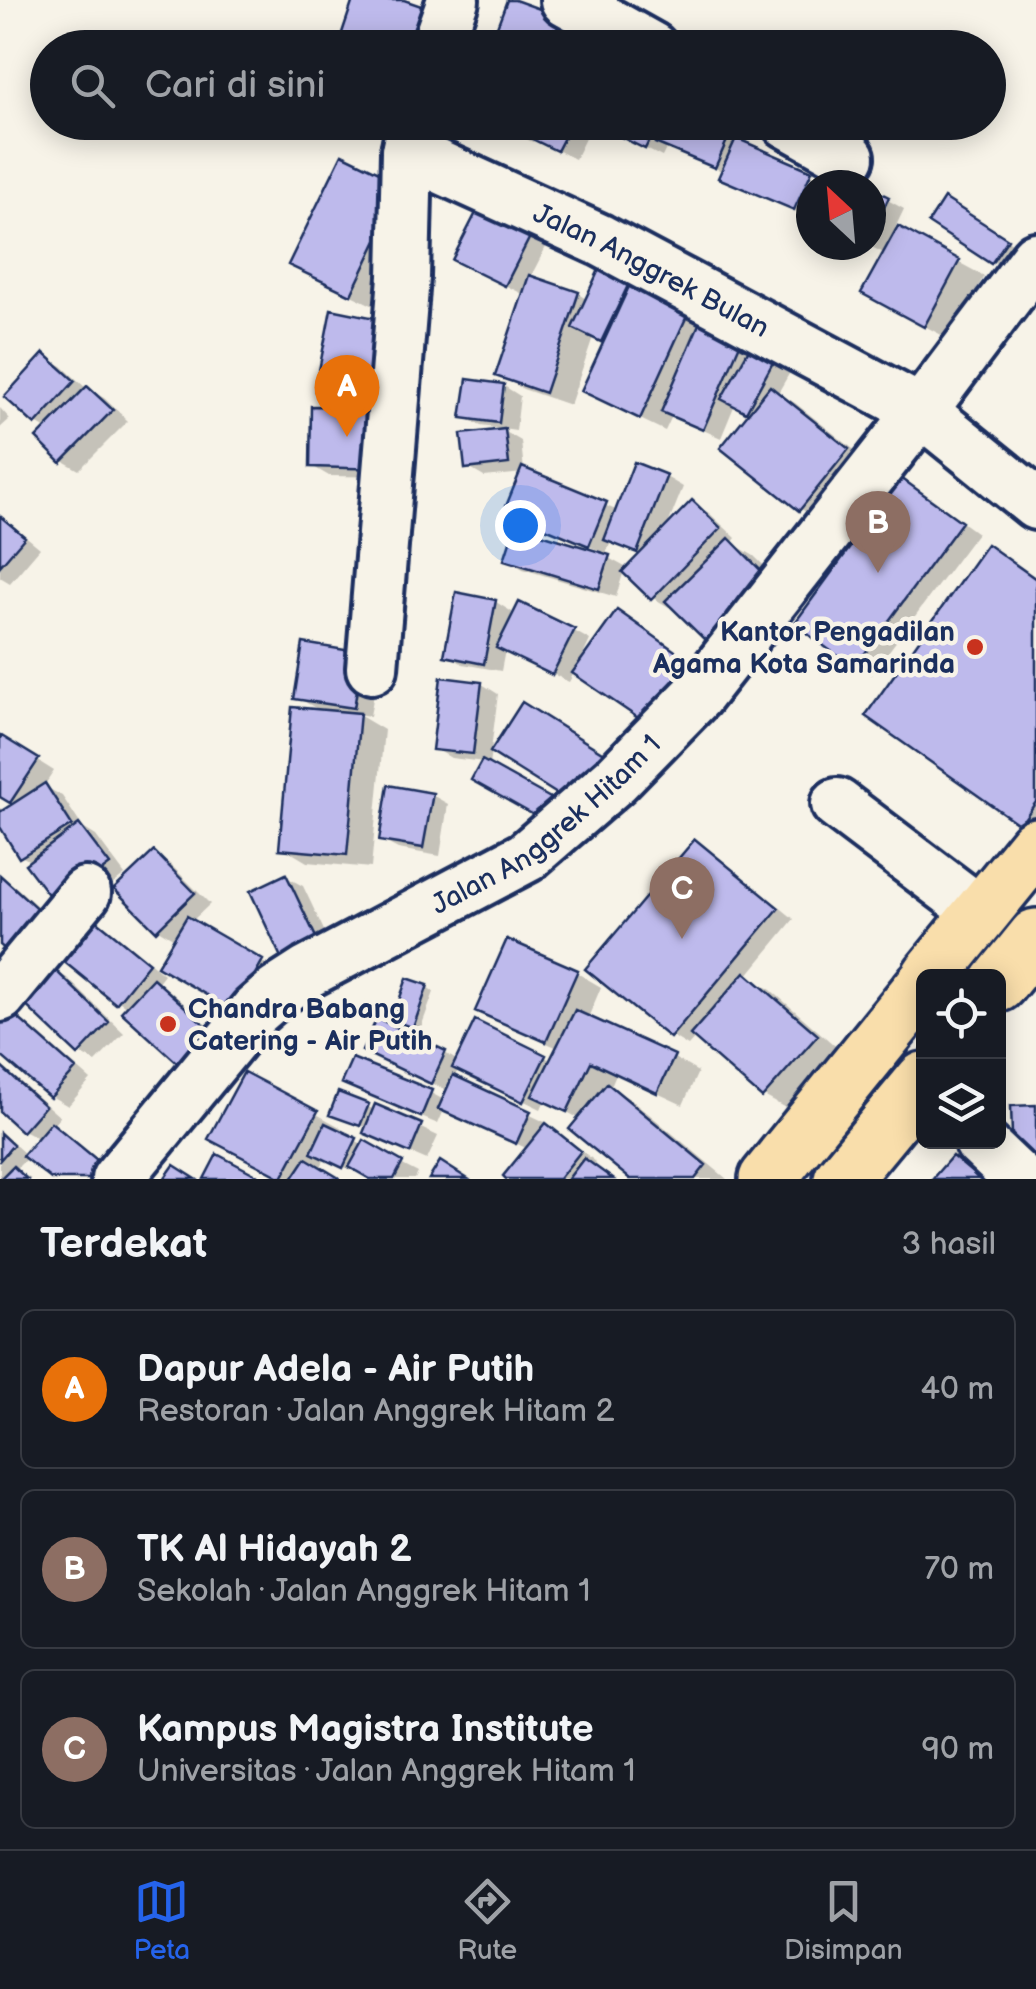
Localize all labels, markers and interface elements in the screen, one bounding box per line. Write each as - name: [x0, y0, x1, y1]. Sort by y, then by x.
- search box: [30, 30, 1006, 140]
- icon: search: [65, 58, 120, 113]
- text: Cari di sini: [145, 63, 325, 108]
- north arrow: [796, 170, 886, 260]
- street label: Jalan Anggrek Bulan: [528, 197, 774, 345]
- pin: A: [314, 354, 380, 437]
- pin: B: [846, 490, 910, 573]
- your location: [495, 500, 546, 551]
- place label: Kantor Pengadilan Agama Kota Samarinda: [652, 616, 955, 681]
- marker: Kantor Pengadilan Agama Kota Samarinda: [964, 636, 986, 658]
- street label: Jalan Anggrek Hitam 1: [426, 728, 668, 922]
- pin: C: [650, 856, 714, 939]
- map controls: [916, 969, 1006, 1149]
- button: locate: [916, 969, 1006, 1059]
- place label: Chandra Babang Catering - Air Putih: [188, 993, 433, 1058]
- marker: Chandra Babang Catering - Air Putih: [157, 1013, 179, 1035]
- button: layers: [916, 1059, 1006, 1149]
- text: Terdekat: [40, 1219, 207, 1270]
- text: 3 hasil: [901, 1225, 996, 1264]
- text: Dapur Adela - Air Putih: [137, 1347, 534, 1392]
- text: A: [65, 1370, 84, 1409]
- text: 40 m: [921, 1370, 994, 1409]
- text: Restoran · Jalan Anggrek Hitam 2: [137, 1392, 614, 1431]
- text: TK Al Hidayah 2: [137, 1527, 412, 1572]
- text: B: [63, 1550, 86, 1589]
- text: 70 m: [924, 1550, 994, 1589]
- text: Sekolah · Jalan Anggrek Hitam 1: [137, 1572, 591, 1611]
- text: Kampus Magistra Institute: [137, 1707, 594, 1752]
- text: C: [63, 1730, 86, 1769]
- text: 90 m: [922, 1730, 994, 1769]
- text: Universitas · Jalan Anggrek Hitam 1: [137, 1752, 636, 1791]
- tab: Peta: [134, 1874, 190, 1967]
- tab: Rute: [457, 1874, 517, 1967]
- tab: Disimpan: [784, 1874, 903, 1967]

